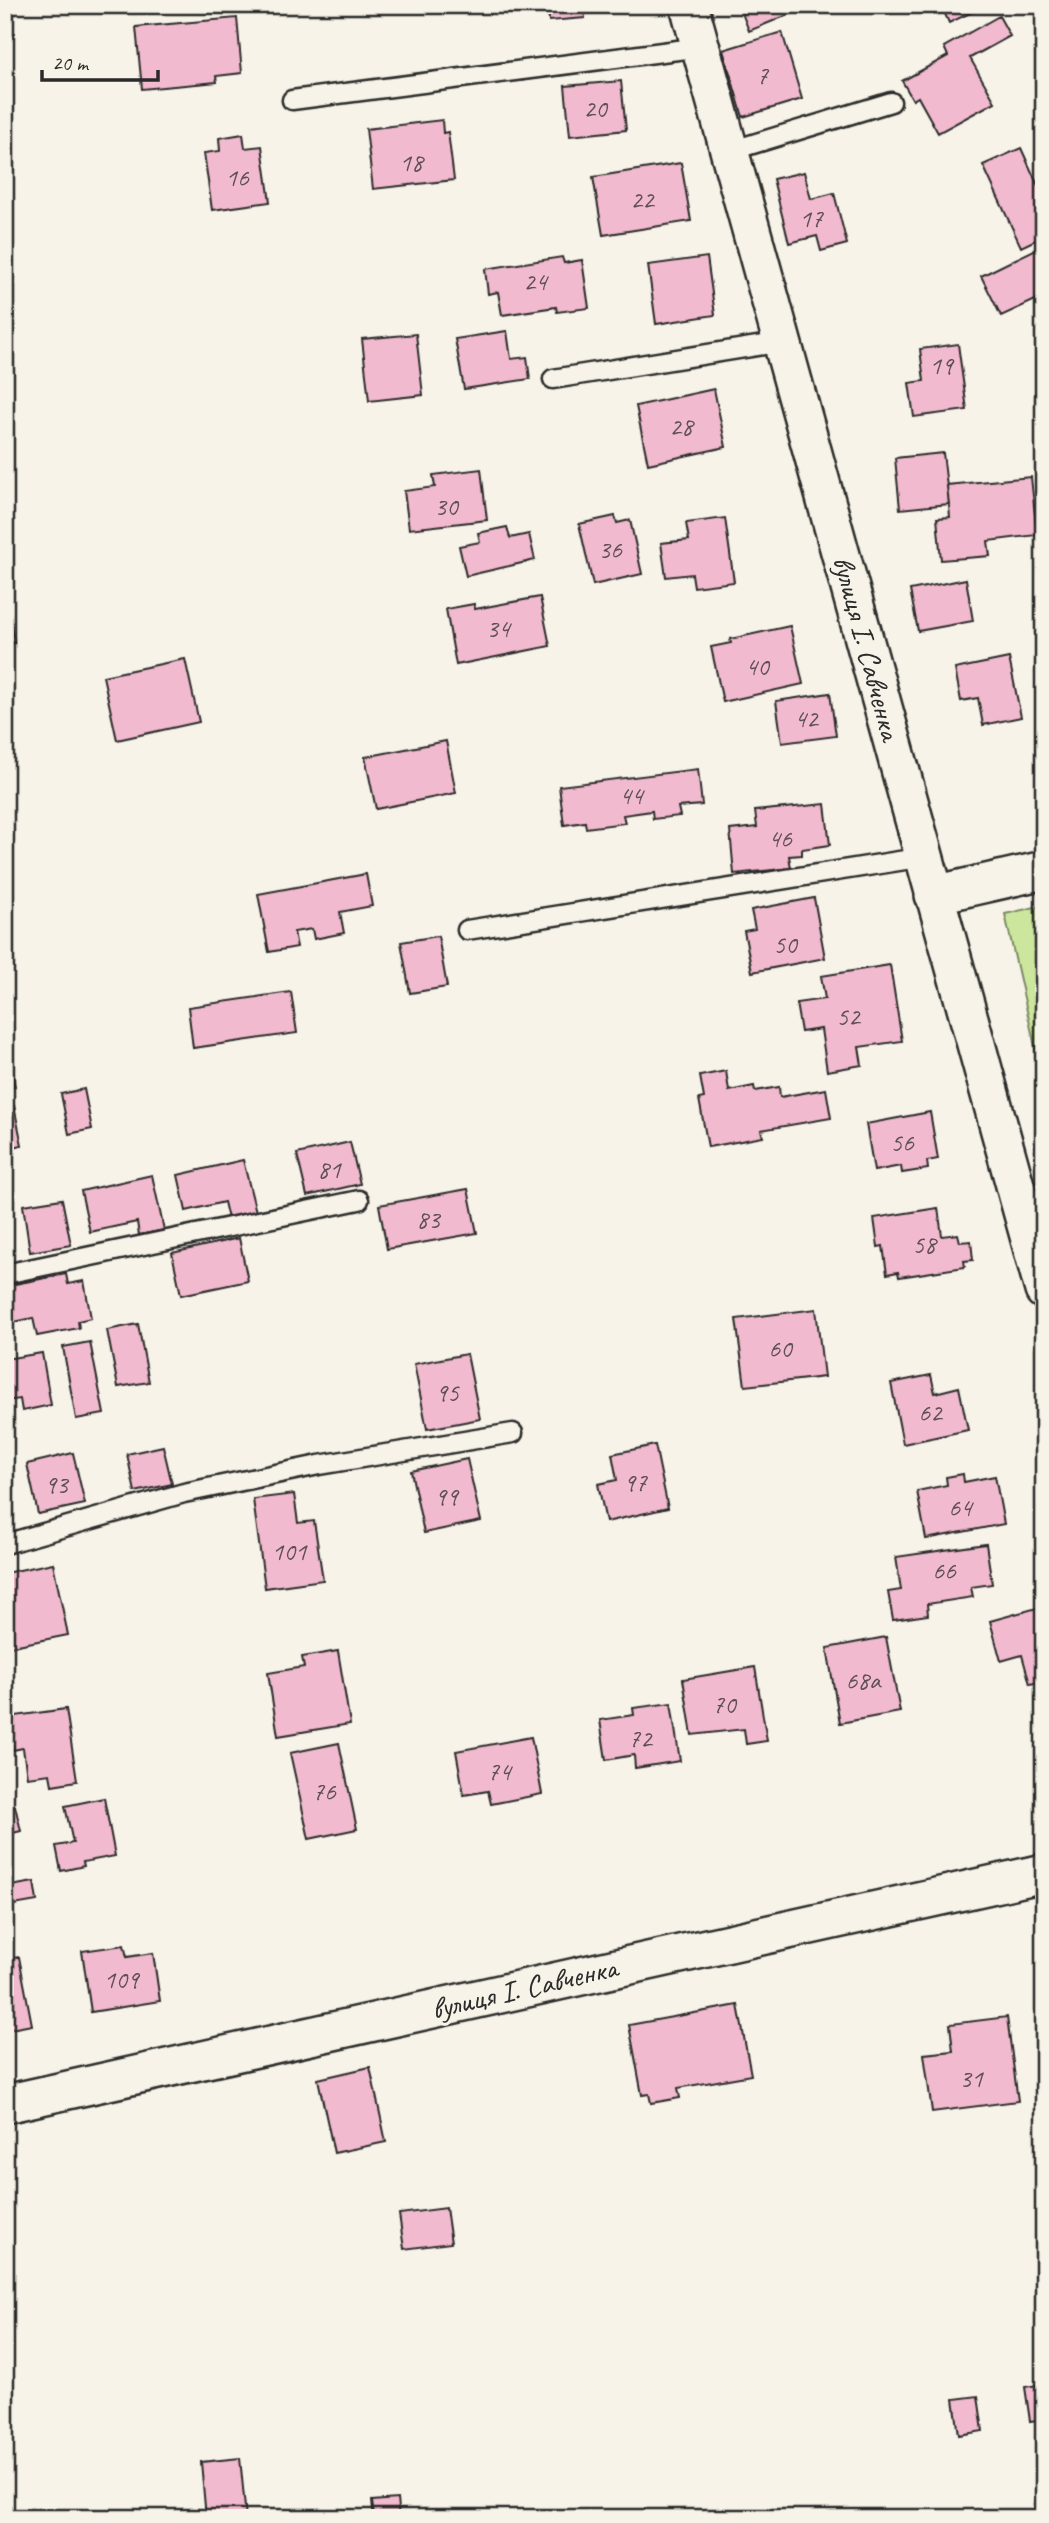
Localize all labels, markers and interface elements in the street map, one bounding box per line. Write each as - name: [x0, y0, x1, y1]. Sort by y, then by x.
- scale bar: [42, 38, 158, 82]
- text: 20 m: [52, 50, 90, 76]
- house number: 7: [756, 59, 769, 92]
- house number: 20: [583, 92, 609, 125]
- house number: 18: [399, 146, 425, 179]
- house number: 16: [225, 161, 250, 194]
- house number: 22: [630, 183, 656, 216]
- house number: 17: [799, 202, 824, 235]
- house number: 24: [523, 265, 549, 298]
- house number: 19: [929, 349, 955, 382]
- house number: 28: [669, 410, 695, 443]
- house number: 30: [434, 490, 460, 523]
- house number: 36: [598, 533, 623, 566]
- street label: вулиця І. Савченка: [824, 552, 911, 747]
- house number: 34: [486, 612, 512, 645]
- house number: 40: [745, 650, 771, 683]
- house number: 42: [794, 702, 820, 735]
- house number: 44: [619, 779, 645, 812]
- house number: 46: [768, 822, 793, 855]
- house number: 50: [773, 928, 799, 961]
- house number: 52: [836, 1000, 862, 1033]
- house number: 56: [890, 1126, 915, 1159]
- house number: 81: [317, 1153, 342, 1186]
- house number: 83: [416, 1203, 442, 1236]
- house number: 58: [912, 1228, 938, 1261]
- house number: 60: [768, 1332, 794, 1365]
- house number: 95: [435, 1376, 460, 1409]
- house number: 62: [918, 1396, 944, 1429]
- house number: 97: [623, 1466, 648, 1499]
- house number: 93: [44, 1468, 70, 1501]
- house number: 99: [434, 1480, 460, 1513]
- house number: 64: [948, 1491, 974, 1524]
- house number: 101: [271, 1535, 308, 1568]
- house number: 66: [932, 1554, 957, 1587]
- house number: 68а: [846, 1664, 882, 1697]
- house number: 70: [712, 1688, 738, 1721]
- house number: 72: [628, 1722, 654, 1755]
- house number: 74: [487, 1755, 513, 1788]
- house number: 76: [312, 1775, 337, 1808]
- street label: вулиця І. Савченка: [428, 1948, 623, 2028]
- house number: 109: [103, 1963, 141, 1996]
- house number: 31: [959, 2062, 984, 2095]

